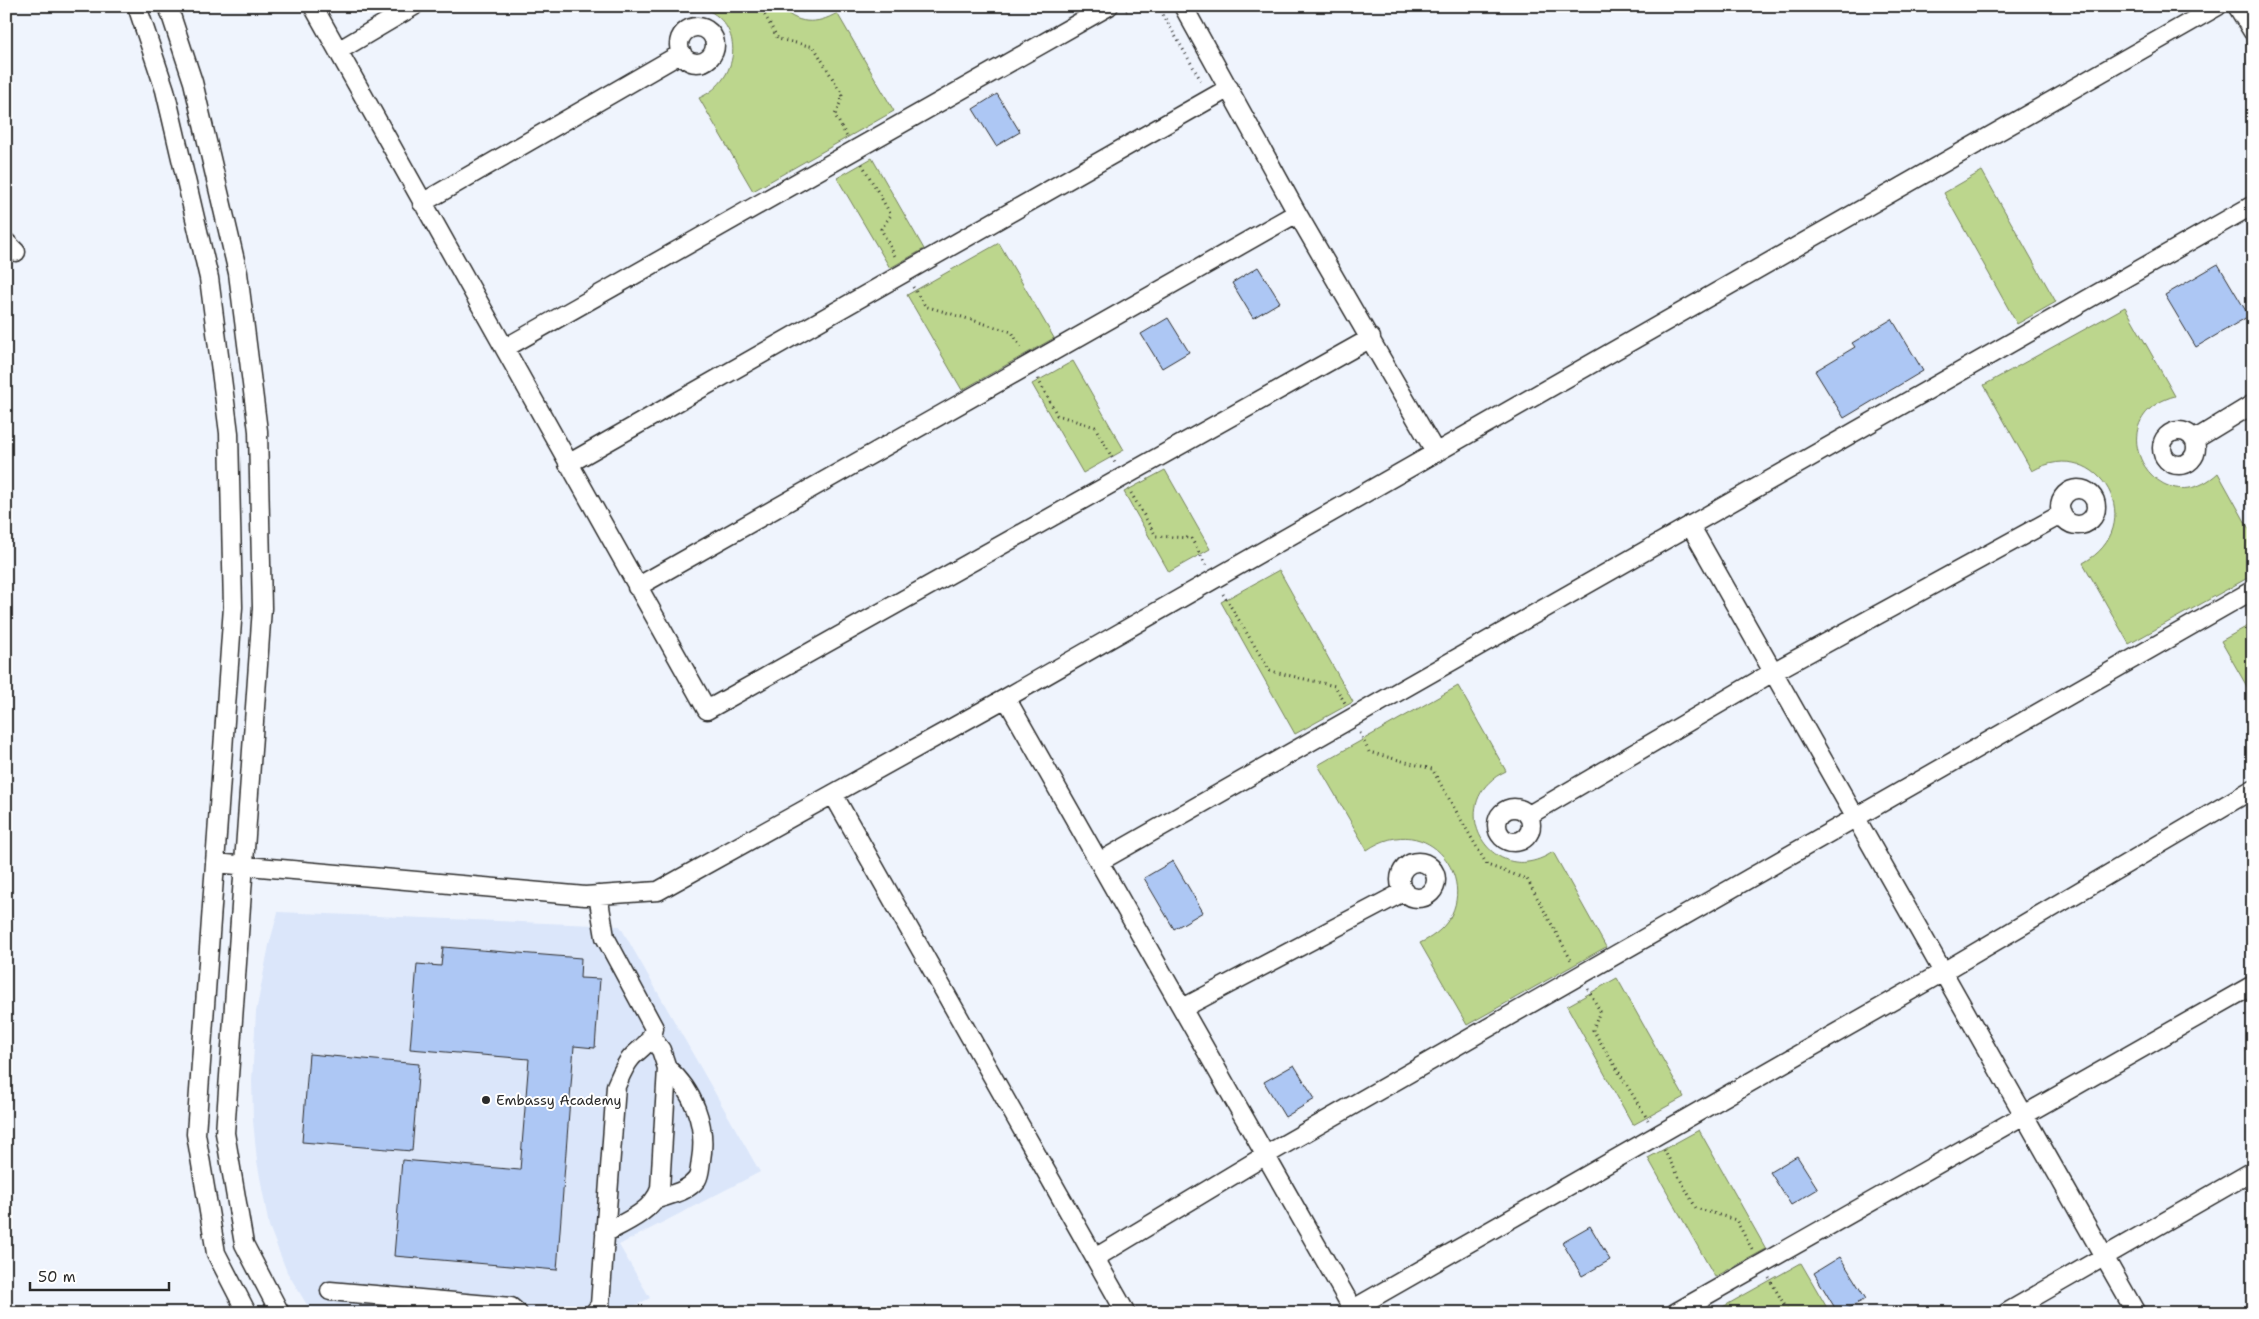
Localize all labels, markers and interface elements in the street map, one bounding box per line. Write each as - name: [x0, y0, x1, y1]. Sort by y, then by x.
- place label: Embassy Academy: [496, 1091, 622, 1109]
- marker: Embassy Academy: [480, 1094, 492, 1106]
- scale bar: [30, 1259, 169, 1291]
- text: 50 m: [38, 1267, 76, 1287]

